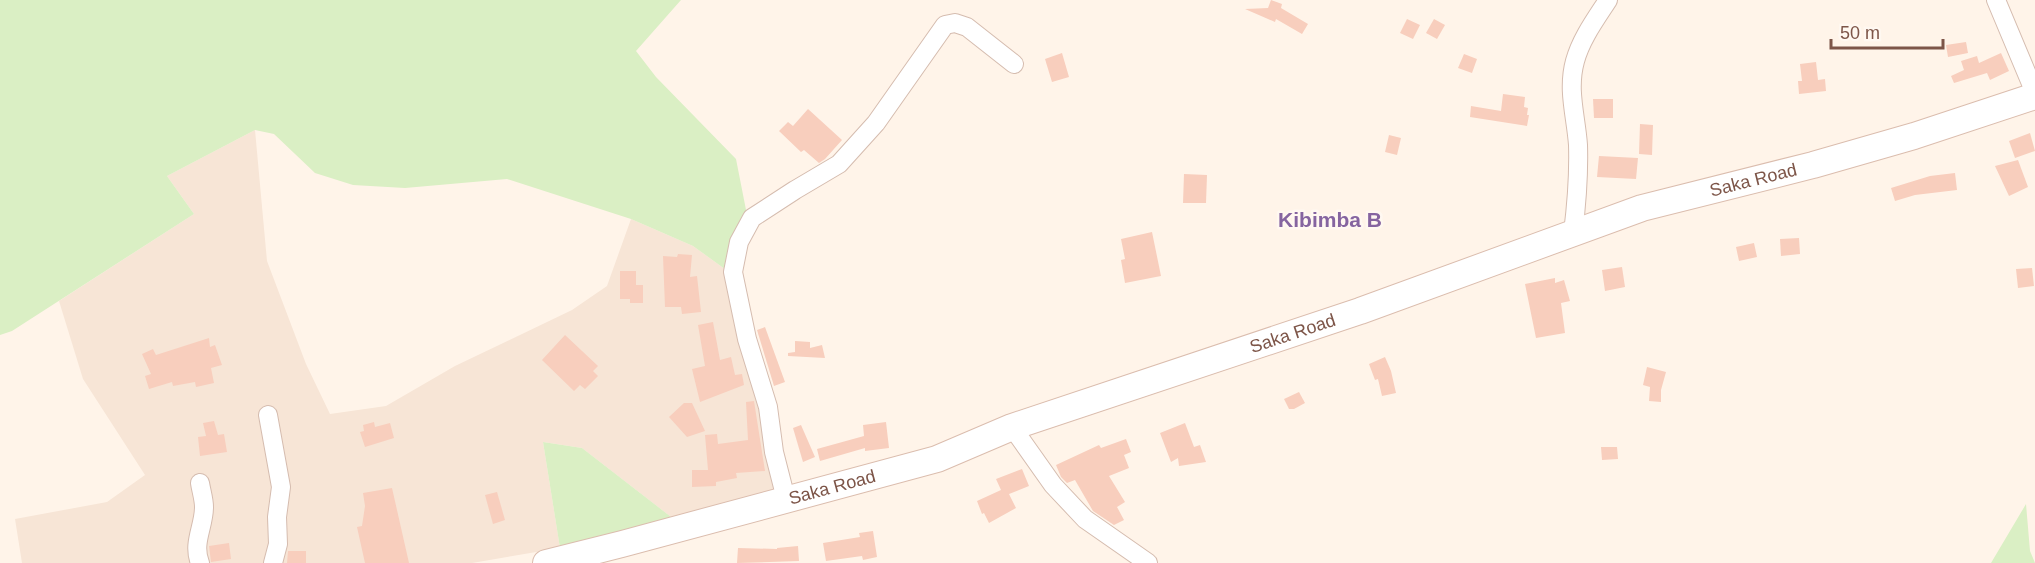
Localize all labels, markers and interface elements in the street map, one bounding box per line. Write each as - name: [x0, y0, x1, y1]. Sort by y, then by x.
- scale bar: [1831, 12, 1944, 50]
- text: 50 m: [1840, 23, 1880, 43]
- street label: Saka Road: [1708, 159, 1799, 201]
- district label: Kibimba B: [1278, 208, 1382, 231]
- street label: Saka Road: [1247, 310, 1338, 357]
- street label: Saka Road: [787, 466, 878, 509]

